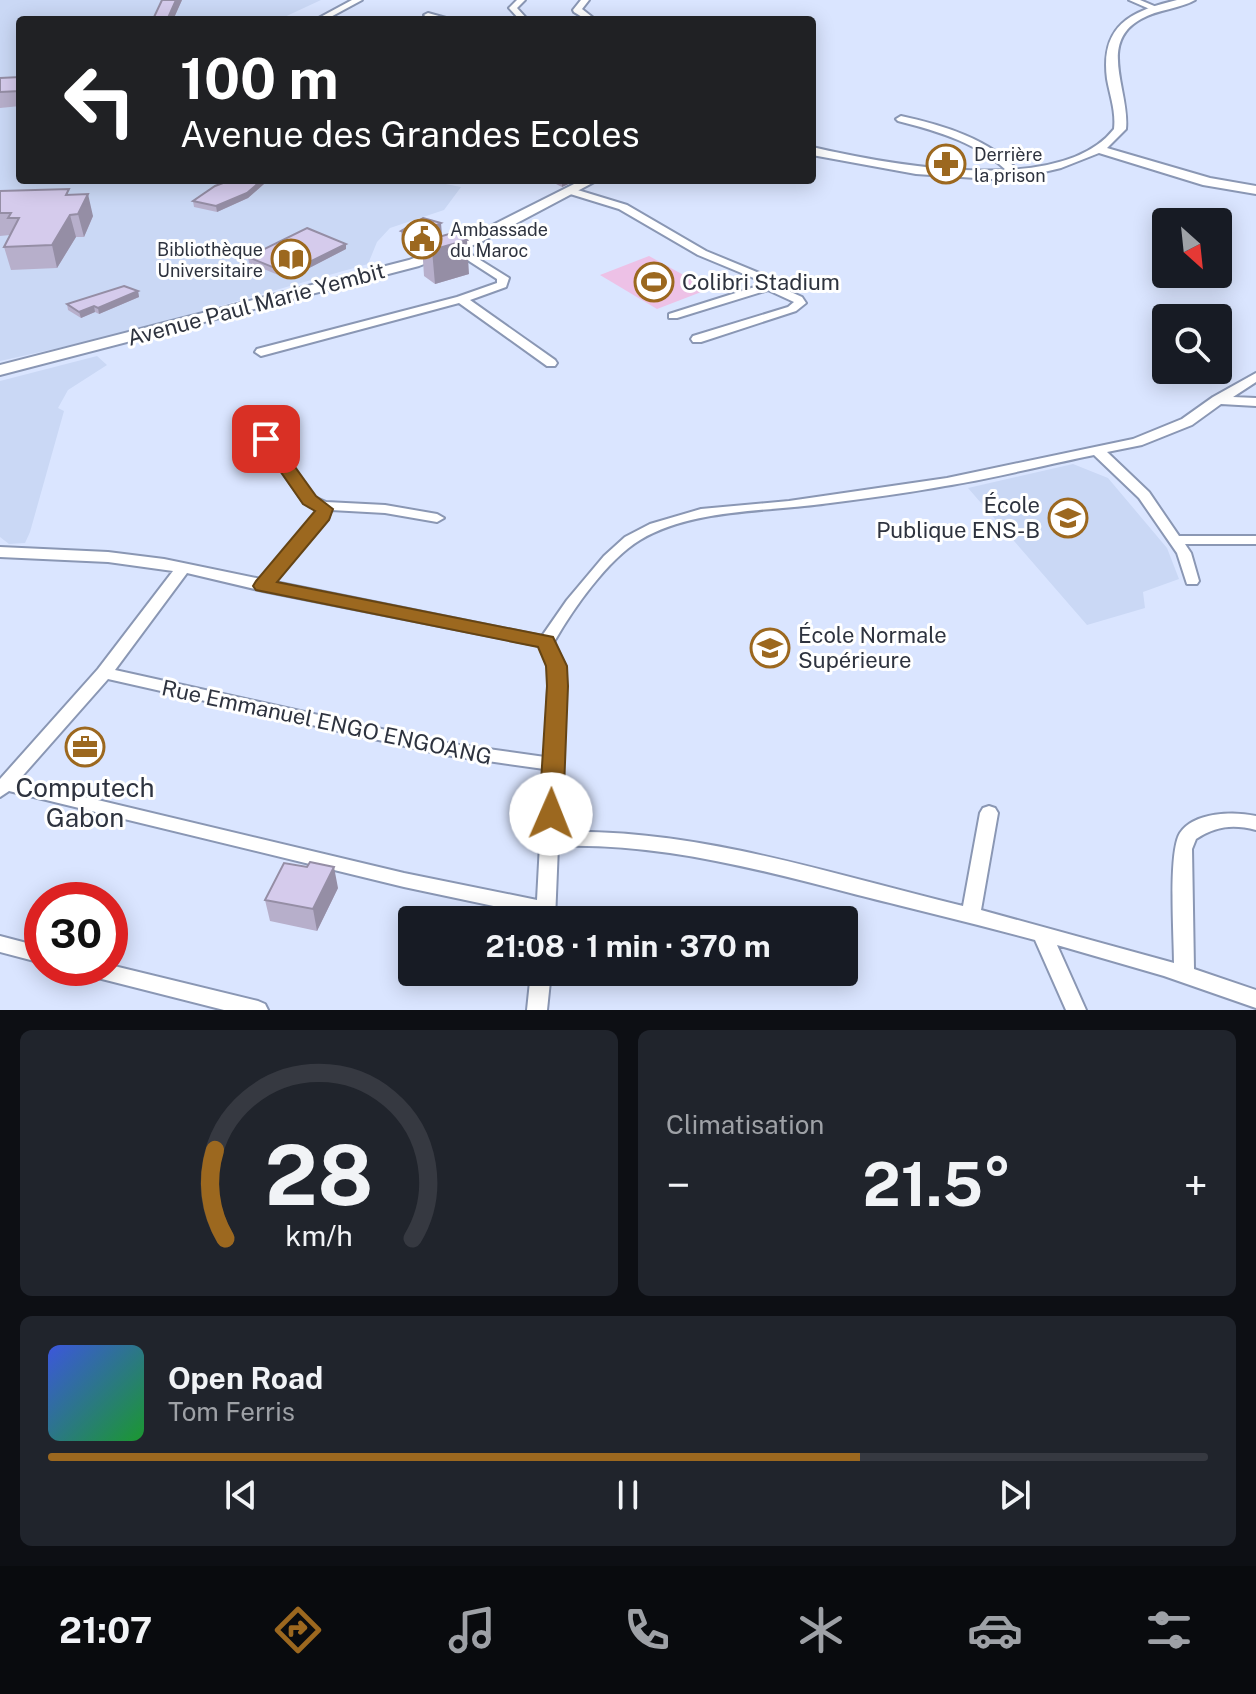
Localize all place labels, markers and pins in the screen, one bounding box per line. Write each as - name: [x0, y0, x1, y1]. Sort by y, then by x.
- pharmacy icon: Derrière la prison: [925, 143, 967, 185]
- place label: Derrière la prison: [974, 144, 1046, 186]
- public building icon: Ambassade du Maroc: [401, 218, 443, 260]
- place label: Ambassade du Maroc: [450, 219, 548, 261]
- library icon: Bibliothèque Universitaire: [270, 238, 312, 280]
- place label: Bibliothèque Universitaire: [157, 239, 263, 281]
- sports icon: Colibri Stadium: [633, 261, 675, 303]
- place label: Colibri Stadium: [682, 269, 840, 295]
- pin: [232, 405, 300, 473]
- place label: École Publique ENS-B: [876, 492, 1040, 543]
- school or university icon: École Publique ENS-B: [1047, 497, 1089, 539]
- place label: École Normale Supérieure: [798, 622, 947, 673]
- school or university icon: École Normale Supérieure: [749, 627, 791, 669]
- office icon: Computech Gabon: [64, 726, 106, 768]
- place label: Computech Gabon: [15, 772, 155, 833]

